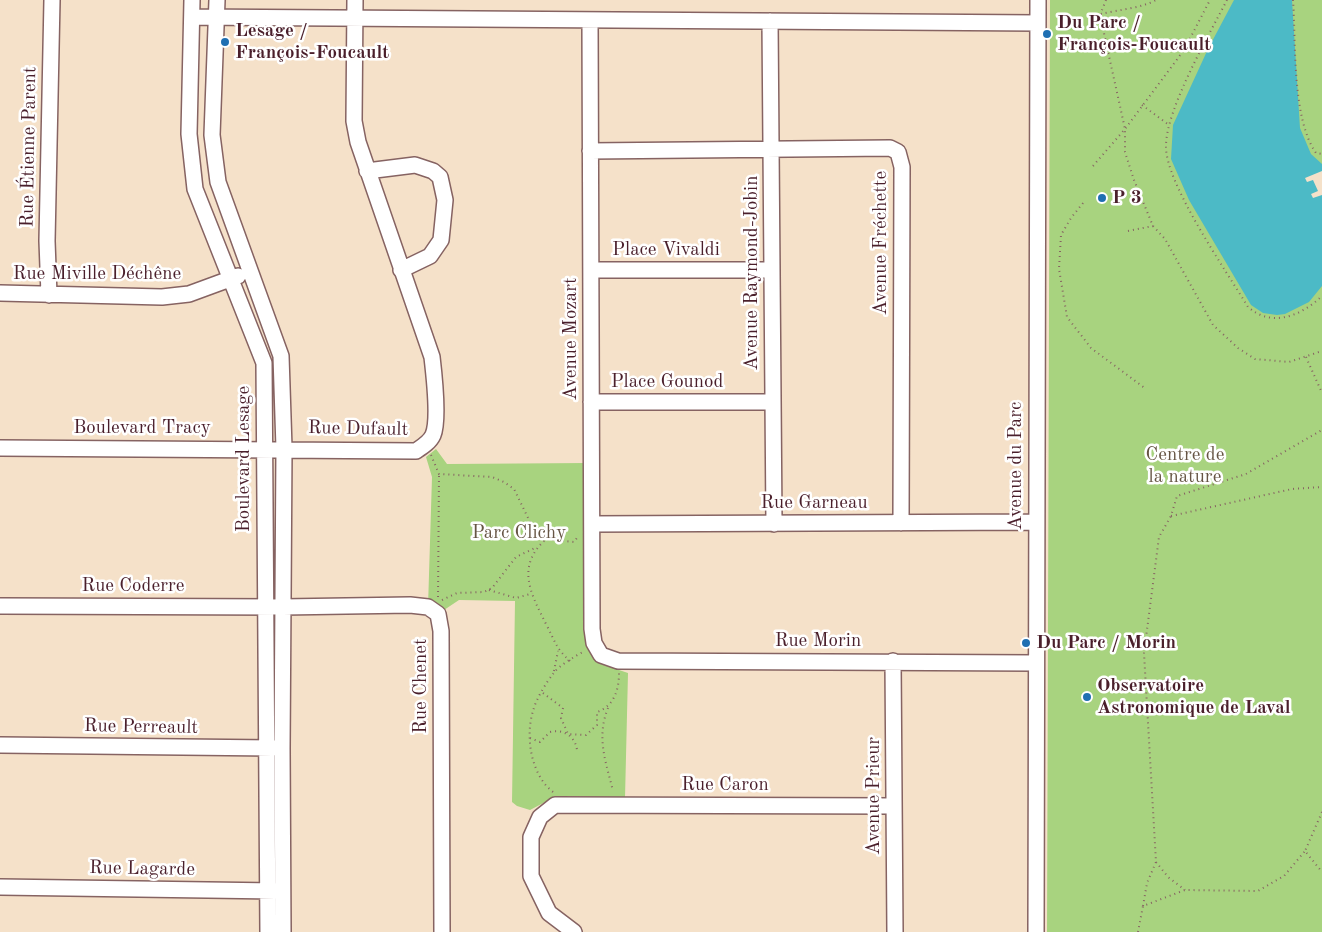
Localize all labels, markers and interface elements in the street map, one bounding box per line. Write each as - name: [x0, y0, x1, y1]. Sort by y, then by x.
- place label: Du Parc / François-Foucault: [1057, 12, 1211, 56]
- place label: Lesage / François-Foucault: [235, 20, 389, 64]
- marker: Du Parc / François-Foucault: [1041, 28, 1053, 40]
- marker: Lesage / François-Foucault: [219, 36, 231, 48]
- street label: Rue Étienne Parent: [16, 66, 42, 228]
- street label: Avenue Fréchette: [870, 171, 892, 315]
- street label: Avenue Raymond-Jobin: [741, 176, 763, 370]
- place label: P 3: [1112, 187, 1142, 209]
- marker: P 3: [1096, 192, 1108, 204]
- street label: Place Vivaldi: [612, 239, 720, 261]
- street label: Rue Miville Déchêne: [13, 263, 181, 285]
- street label: Avenue Mozart: [560, 277, 582, 401]
- street label: Place Gounod: [611, 371, 723, 393]
- street label: Boulevard Lesage: [233, 386, 255, 532]
- street label: Avenue du Parc: [1005, 402, 1027, 530]
- street label: Boulevard Tracy: [73, 417, 211, 439]
- street label: Rue Dufault: [308, 417, 408, 441]
- park label: Centre de la nature: [1146, 444, 1224, 488]
- street label: Rue Garneau: [760, 492, 868, 514]
- park label: Parc Clichy: [472, 522, 566, 544]
- street label: Rue Coderre: [82, 575, 184, 597]
- street label: Rue Morin: [775, 630, 861, 652]
- place label: Du Parc / Morin: [1036, 632, 1176, 654]
- marker: Du Parc / Morin: [1020, 637, 1032, 649]
- street label: Rue Chenet: [410, 638, 432, 734]
- place label: Observatoire Astronomique de Laval: [1097, 675, 1291, 719]
- marker: Observatoire Astronomique de Laval: [1081, 691, 1093, 703]
- street label: Rue Perreault: [84, 715, 198, 739]
- street label: Avenue Prieur: [863, 737, 885, 855]
- street label: Rue Caron: [681, 774, 769, 796]
- street label: Rue Lagarde: [89, 857, 195, 881]

